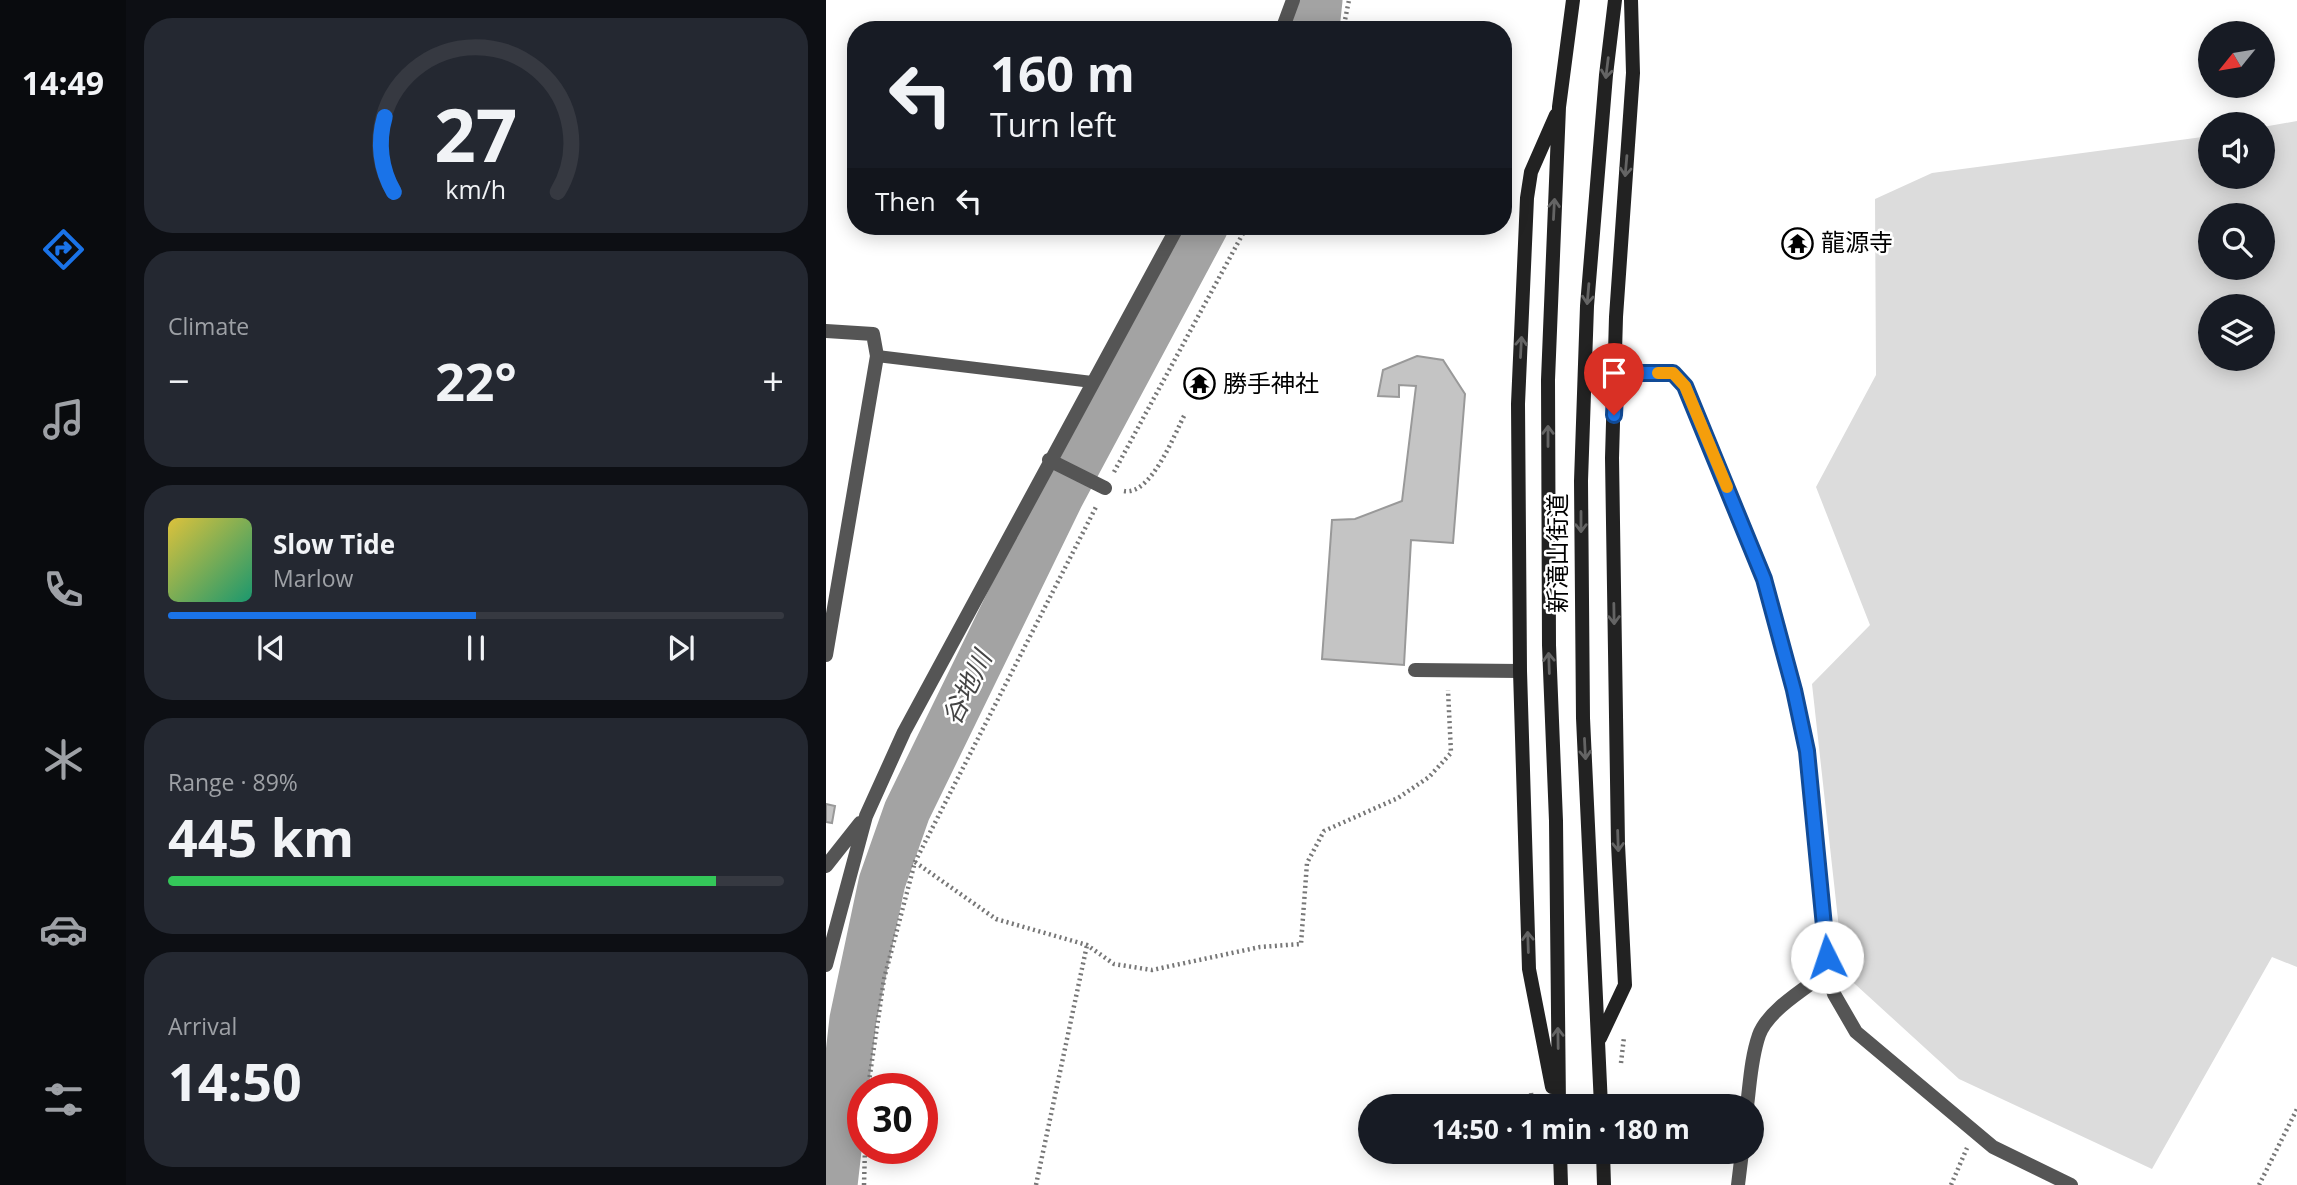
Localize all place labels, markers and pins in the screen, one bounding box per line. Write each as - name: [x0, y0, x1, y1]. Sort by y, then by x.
- place label: 龍源寺: [1821, 225, 1893, 258]
- temple icon: 龍源寺: [1781, 226, 1815, 260]
- pin: [1584, 343, 1644, 415]
- place label: 勝手神社: [1223, 366, 1319, 399]
- temple icon: 勝手神社: [1183, 367, 1217, 401]

